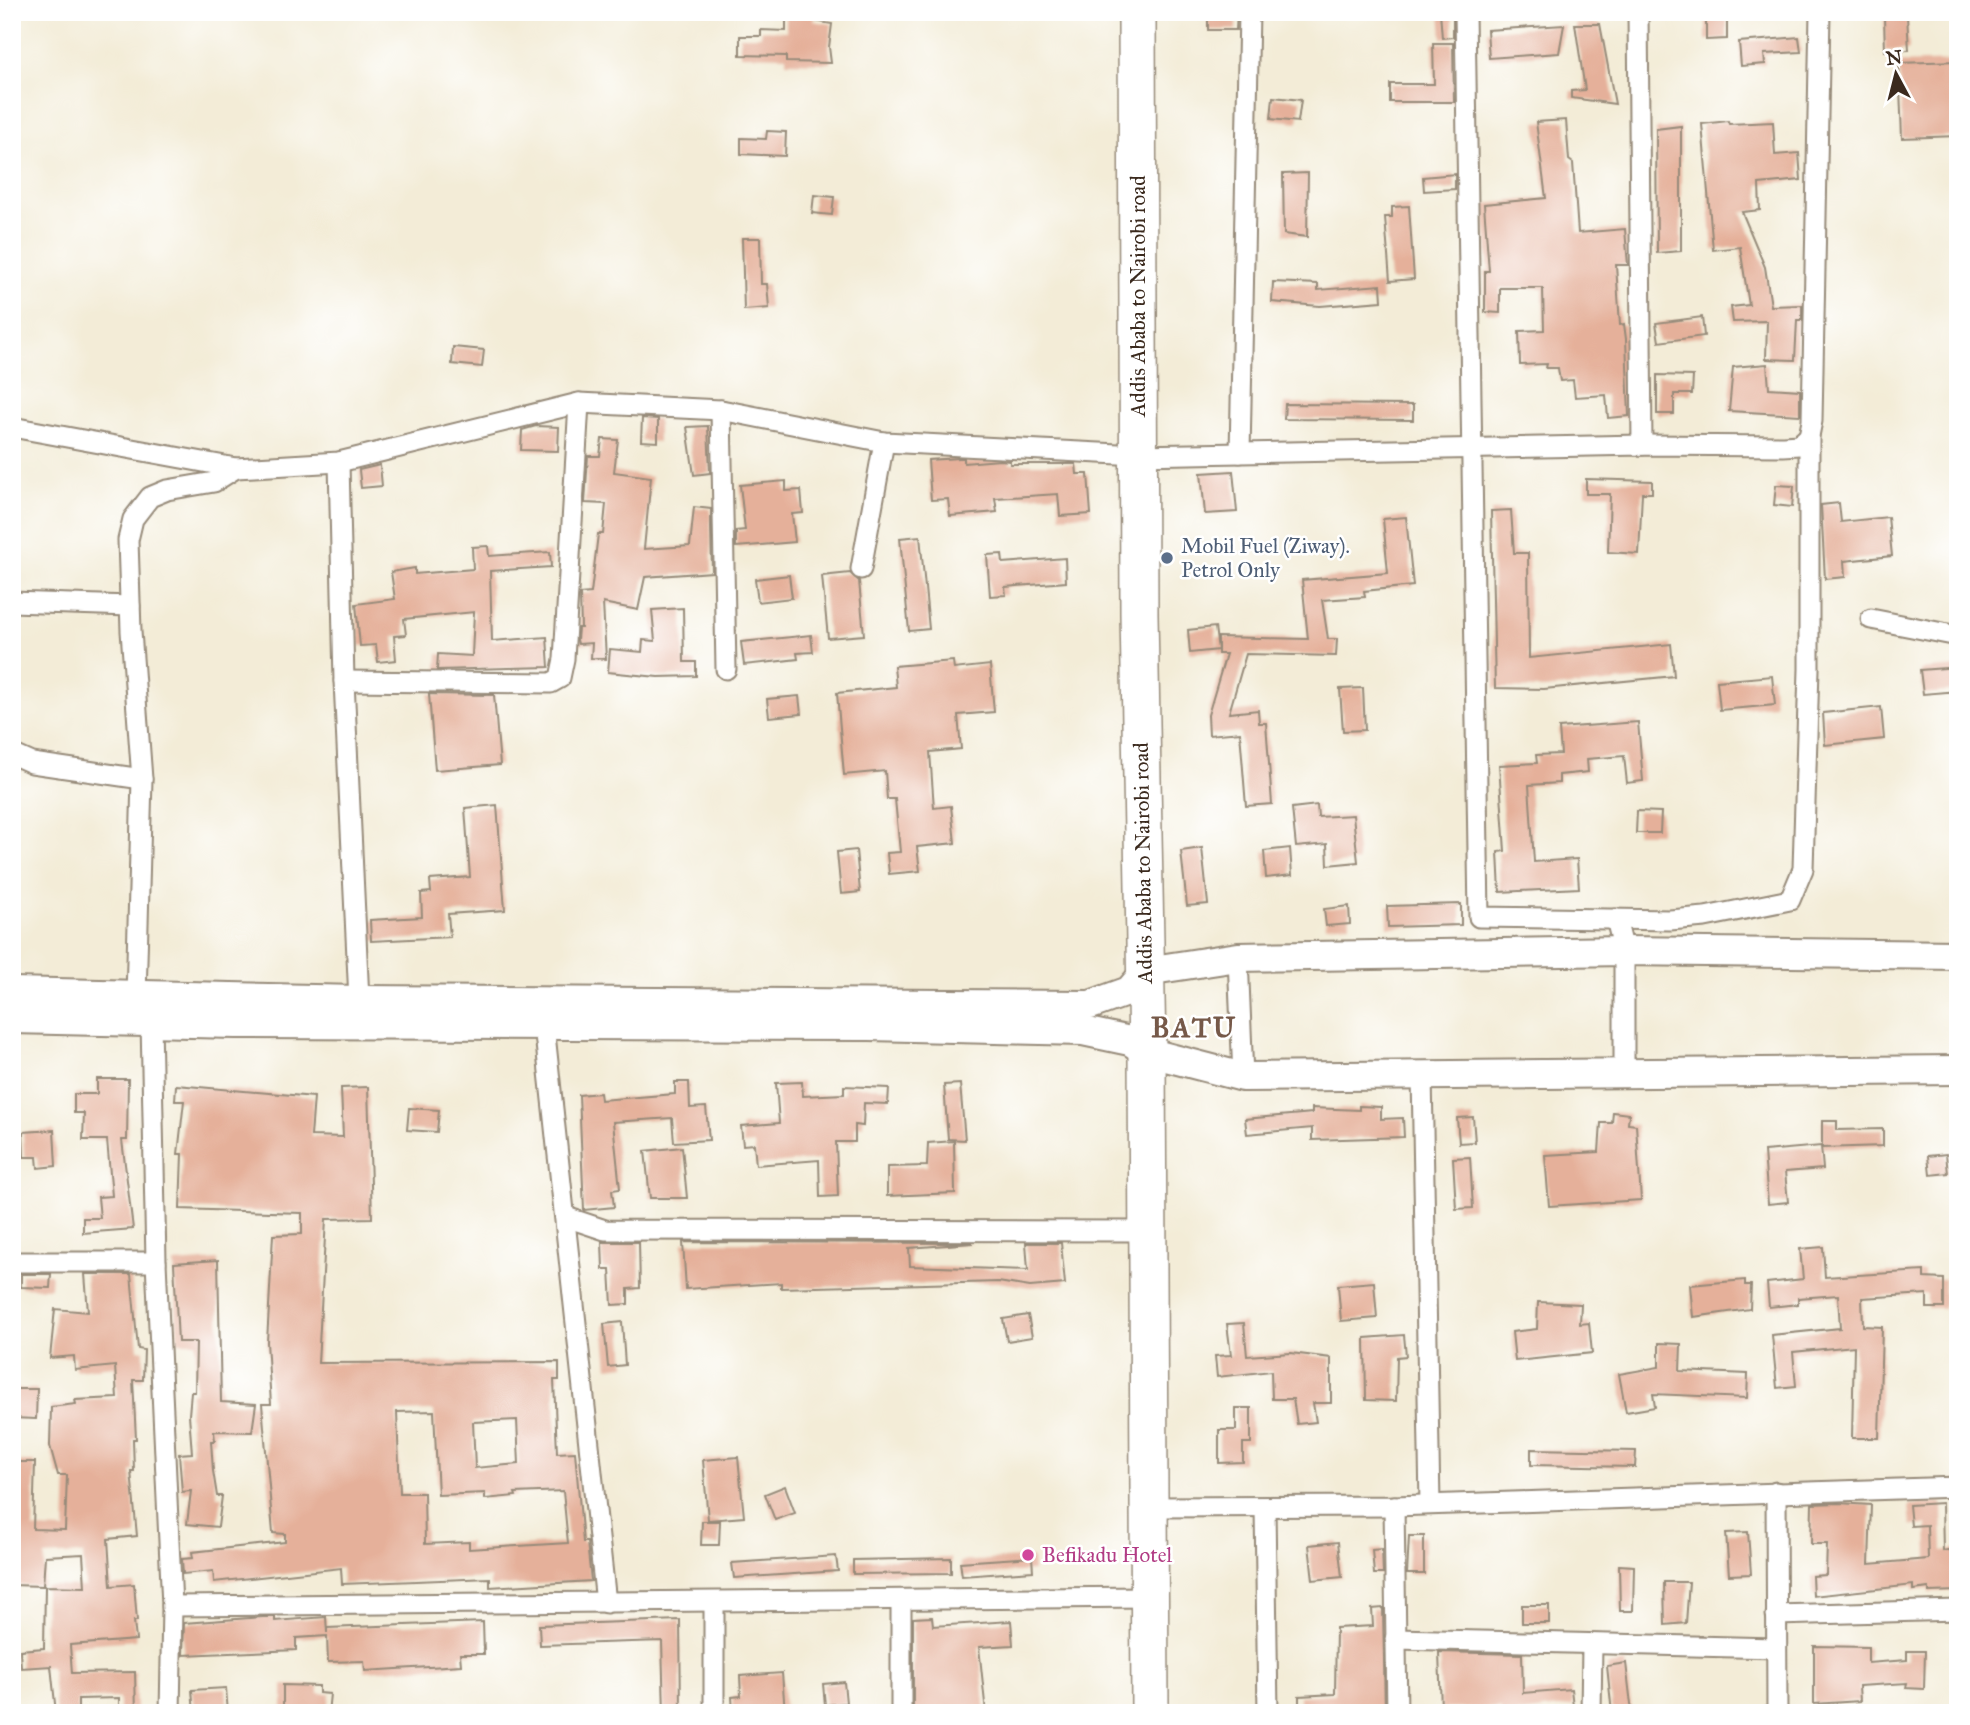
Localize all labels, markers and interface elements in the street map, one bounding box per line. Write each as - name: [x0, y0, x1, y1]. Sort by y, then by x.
- north arrow: [1862, 38, 1932, 108]
- text: N: [1885, 45, 1903, 70]
- street label: Addis Ababa to Nairobi road: [1125, 175, 1151, 418]
- place label: Mobil Fuel (Ziway). Petrol Only: [1181, 533, 1350, 583]
- marker: Mobil Fuel (Ziway). Petrol Only: [1159, 550, 1175, 566]
- street label: Addis Ababa to Nairobi road: [1128, 742, 1158, 985]
- district label: BATU: [1151, 1010, 1237, 1045]
- place label: Befikadu Hotel: [1042, 1542, 1172, 1568]
- marker: Befikadu Hotel: [1020, 1547, 1036, 1563]

